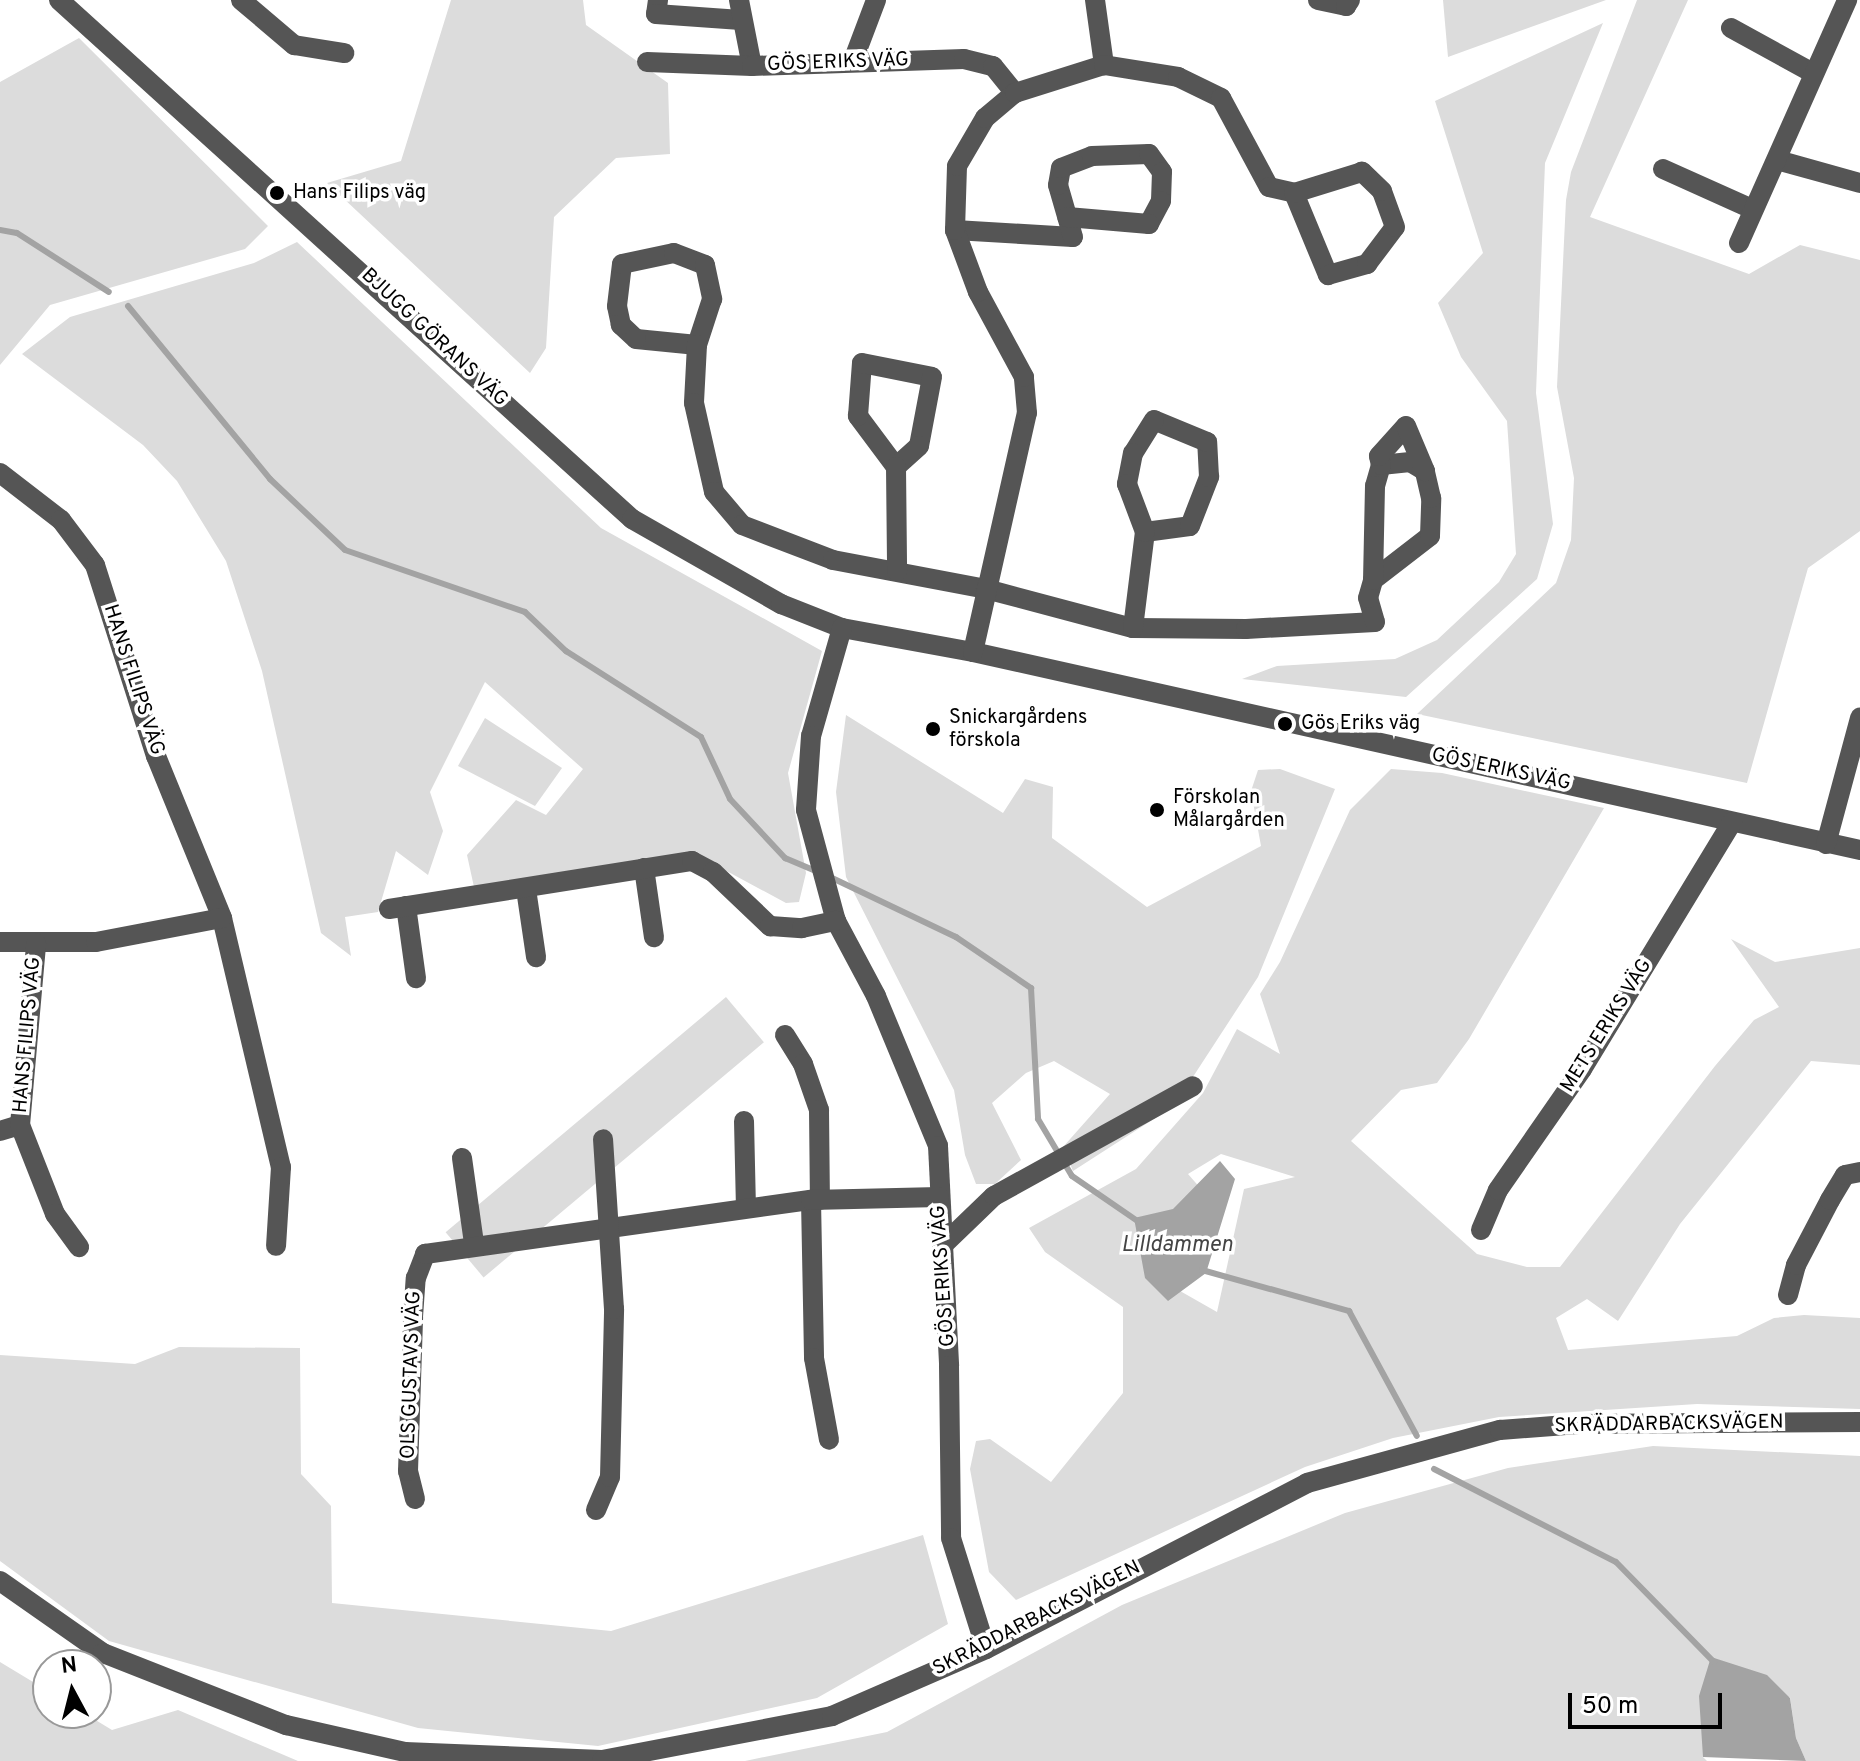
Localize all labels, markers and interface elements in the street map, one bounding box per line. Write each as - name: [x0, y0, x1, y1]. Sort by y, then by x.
- street label: GÖS ERIKS VÄG: [766, 49, 910, 77]
- place label: Hans Filips väg: [293, 181, 426, 205]
- marker: Hans Filips väg: [268, 184, 286, 202]
- street label: BJUGG GÖRANS VÄG: [355, 264, 513, 412]
- street label: HANS FILIPS VÄG: [97, 601, 169, 759]
- place label: Snickargårdens förskola: [949, 706, 1087, 753]
- place label: Gös Eriks väg: [1301, 712, 1420, 736]
- marker: Gös Eriks väg: [1276, 715, 1294, 733]
- marker: Snickargårdens förskola: [924, 720, 942, 738]
- street label: GÖS ERIKS VÄG: [1429, 743, 1573, 797]
- place label: Förskolan Målargården: [1173, 786, 1285, 833]
- marker: Förskolan Målargården: [1148, 801, 1166, 819]
- street label: METS ERIKS VÄG: [1556, 954, 1658, 1098]
- street label: HANS FILIPS VÄG: [9, 955, 47, 1115]
- street label: GÖS ERIKS VÄG: [927, 1204, 961, 1348]
- water label: Lilldammen: [1121, 1233, 1233, 1259]
- street label: OLS GUSTAVS VÄG: [397, 1290, 427, 1460]
- street label: SKRÄDDARBACKSVÄGEN: [1554, 1411, 1784, 1439]
- street label: SKRÄDDARBACKSVÄGEN: [929, 1556, 1145, 1682]
- north arrow: [32, 1649, 112, 1729]
- text: N: [60, 1652, 79, 1681]
- scale bar: [1572, 1677, 1726, 1727]
- text: 50 m: [1582, 1692, 1638, 1722]

